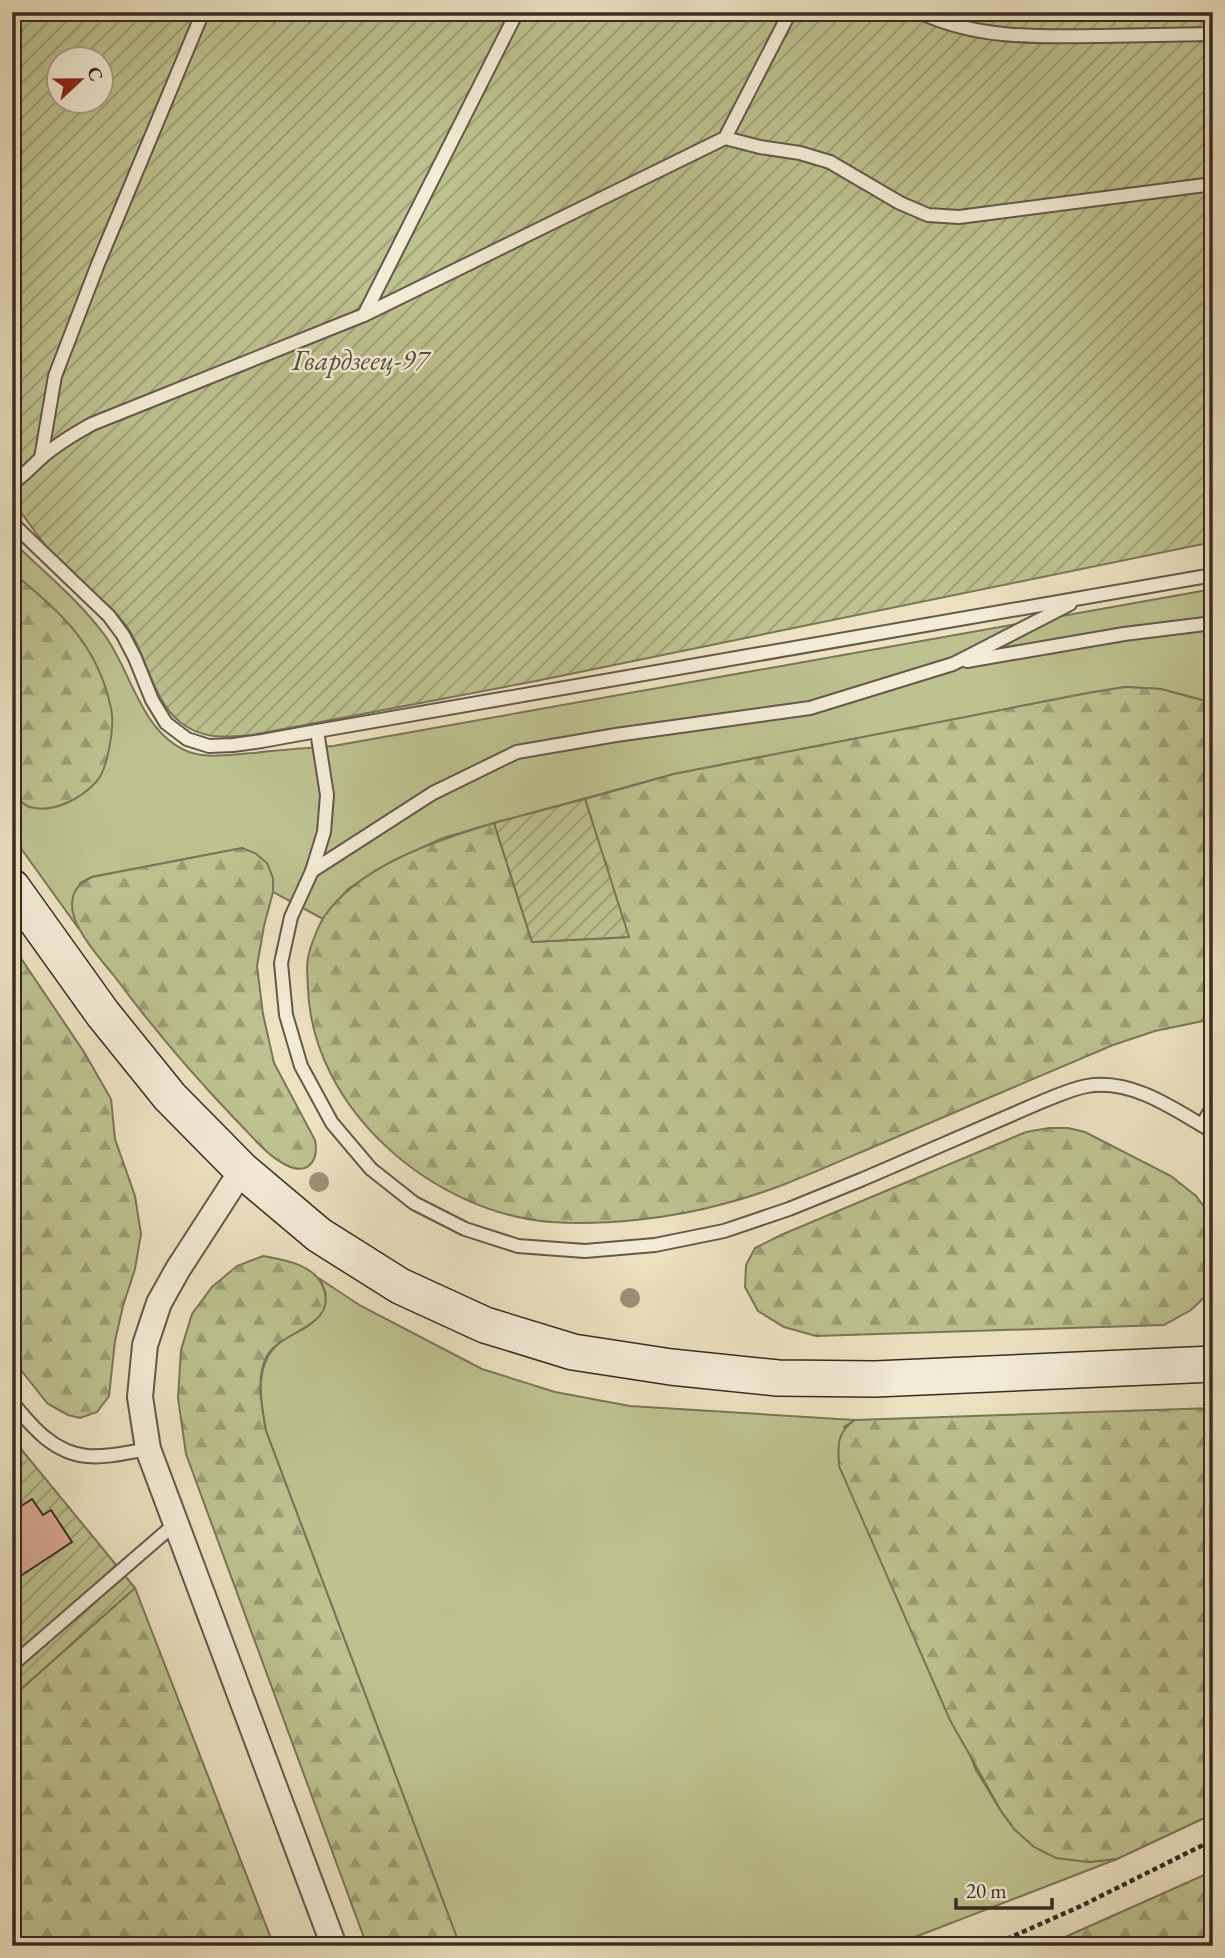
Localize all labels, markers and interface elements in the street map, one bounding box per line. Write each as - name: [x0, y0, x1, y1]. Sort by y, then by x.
- north arrow: [46, 46, 116, 116]
- text: С: [81, 63, 109, 85]
- park label: Гвардзеец-97: [291, 342, 432, 378]
- scale bar: [956, 1867, 1052, 1911]
- text: 20 m: [966, 1877, 1007, 1904]

